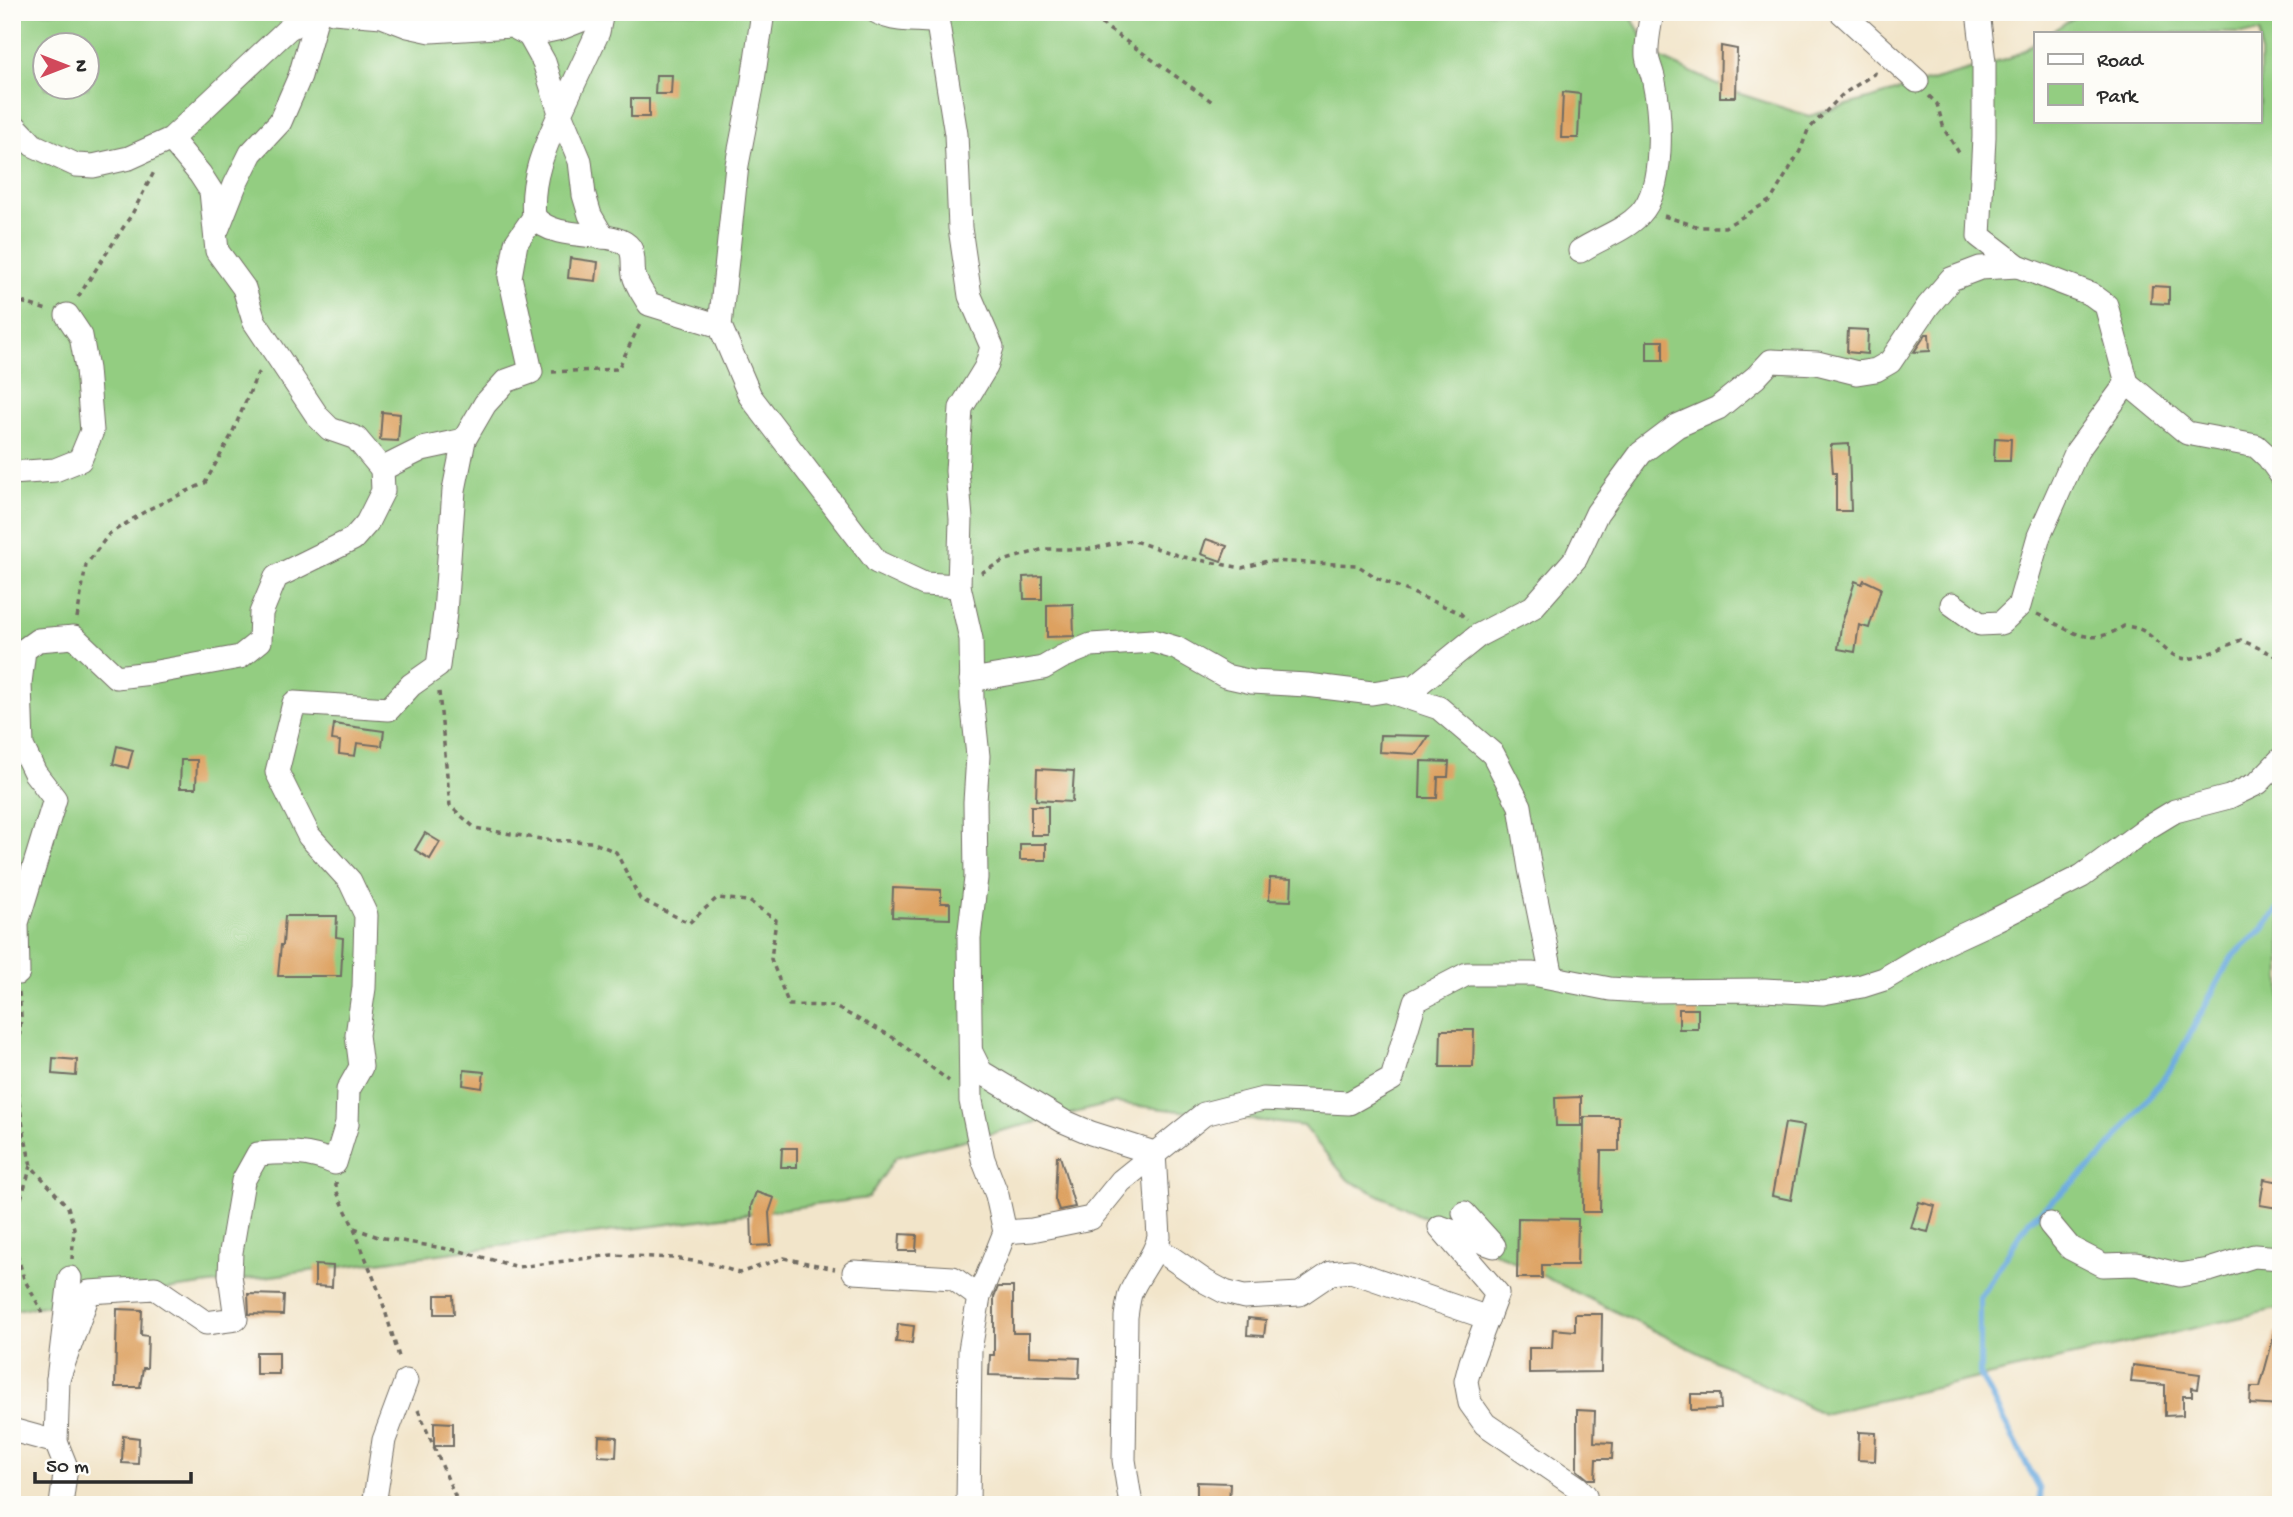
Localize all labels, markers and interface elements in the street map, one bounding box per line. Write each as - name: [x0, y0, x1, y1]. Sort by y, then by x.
- north arrow: [32, 32, 102, 102]
- legend: [2034, 32, 2262, 122]
- text: Road: [2097, 50, 2145, 75]
- text: N: [68, 60, 91, 72]
- text: Park: [2096, 86, 2140, 111]
- scale bar: [35, 1440, 191, 1484]
- text: 50 m: [46, 1456, 89, 1481]

